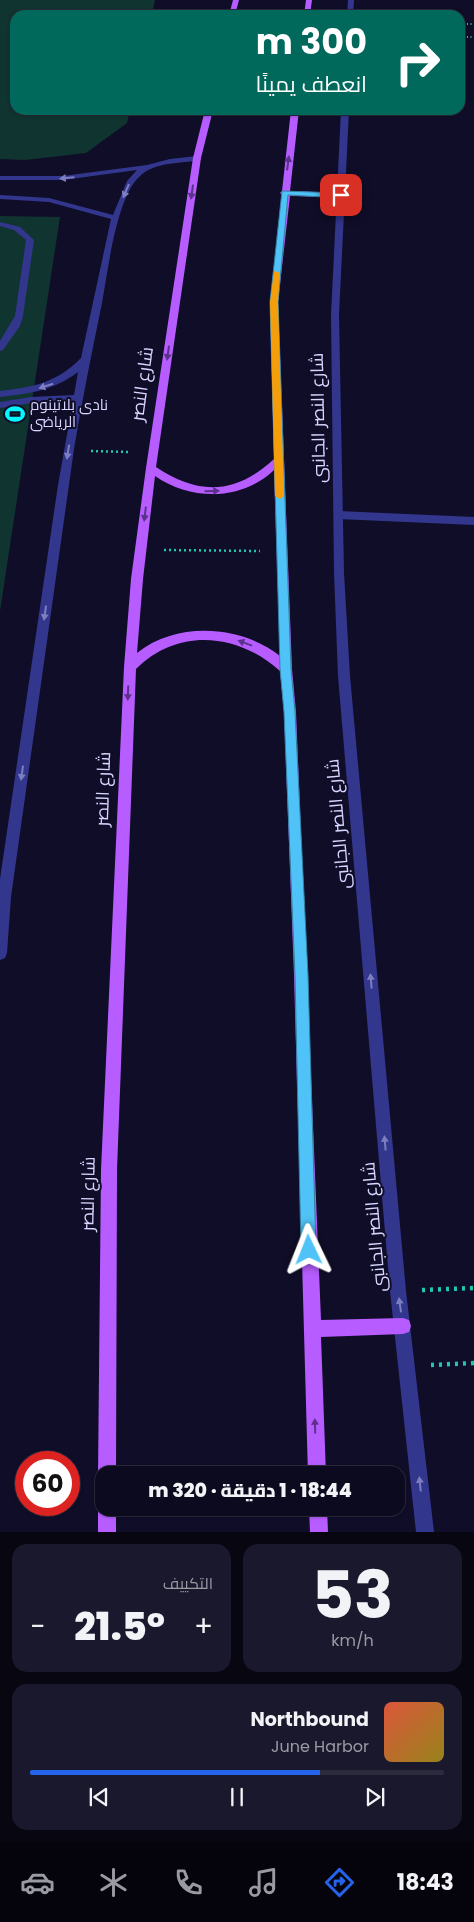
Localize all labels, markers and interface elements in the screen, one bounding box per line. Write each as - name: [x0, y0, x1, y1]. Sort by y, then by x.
- text: 300 m: [256, 17, 367, 66]
- icon: right: [385, 30, 450, 95]
- text: انعطف يمينًا: [256, 69, 367, 100]
- one-way arrow: [284, 155, 292, 171]
- one-way arrow: [58, 174, 74, 182]
- pin: [320, 174, 362, 216]
- icon: arrive: [327, 181, 355, 209]
- one-way arrow: [122, 184, 130, 199]
- one-way arrow: [188, 184, 196, 200]
- street label: شارع النصر: [124, 345, 159, 424]
- one-way arrow: [164, 345, 172, 361]
- street label: شارع النصر الجانبى: [304, 353, 331, 483]
- one-way arrow: [39, 383, 54, 390]
- place label: نادى بلاتينوم الرياضى: [30, 394, 108, 432]
- sports icon: نادى بلاتينوم الرياضى: [4, 403, 26, 425]
- one-way arrow: [64, 444, 72, 460]
- one-way arrow: [204, 486, 220, 494]
- one-way arrow: [141, 506, 149, 522]
- one-way arrow: [41, 605, 49, 621]
- one-way arrow: [238, 639, 253, 646]
- one-way arrow: [124, 685, 132, 701]
- street label: شارع النصر: [89, 751, 116, 828]
- street label: شارع النصر الجانبى: [319, 758, 356, 890]
- one-way arrow: [18, 766, 26, 782]
- one-way arrow: [367, 973, 375, 989]
- one-way arrow: [381, 1135, 389, 1151]
- street label: شارع النصر: [74, 1156, 101, 1233]
- street label: شارع النصر الجانبى: [355, 1161, 392, 1293]
- position arrow: [282, 1223, 334, 1275]
- one-way arrow: [396, 1296, 404, 1312]
- one-way arrow: [311, 1418, 319, 1434]
- speed limit sign: 60: [15, 1451, 80, 1516]
- one-way arrow: [416, 1475, 424, 1491]
- text: 18:44 · 1 دقيقة · 320 m: [148, 1477, 352, 1504]
- text: 53: [312, 1550, 393, 1641]
- text: التكييف: [163, 1572, 213, 1595]
- text: 21.5°: [74, 1600, 165, 1653]
- text: −: [30, 1607, 45, 1646]
- text: +: [194, 1607, 213, 1646]
- text: km/h: [331, 1629, 374, 1652]
- text: Northbound: [250, 1706, 369, 1733]
- text: June Harbor: [271, 1735, 369, 1758]
- icon: previous: [85, 1783, 113, 1811]
- icon: pause: [223, 1783, 251, 1811]
- icon: next: [361, 1783, 389, 1811]
- icon: car: [20, 1865, 55, 1900]
- icon: climate: [96, 1865, 131, 1900]
- icon: phone: [171, 1865, 206, 1900]
- icon: music: [246, 1865, 281, 1900]
- icon: directions: [322, 1865, 357, 1900]
- text: 18:43: [397, 1867, 454, 1898]

